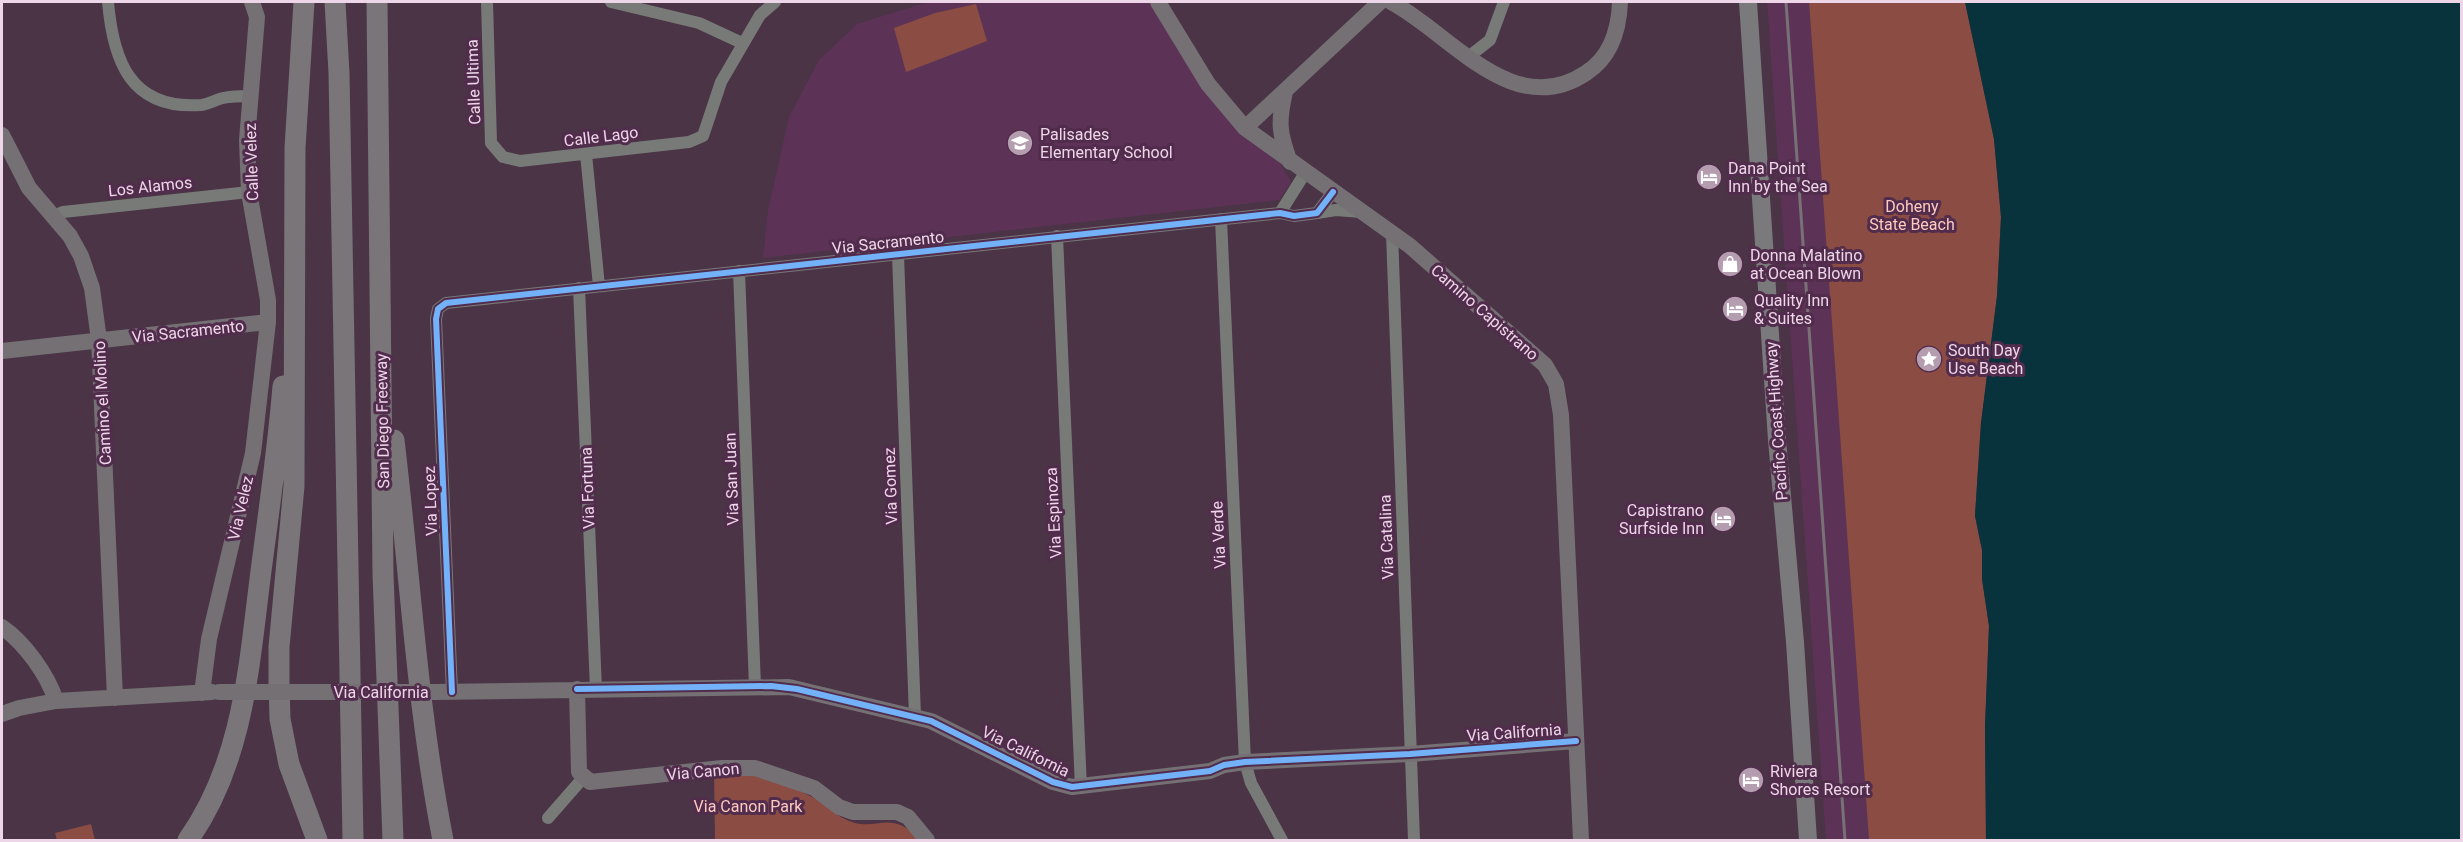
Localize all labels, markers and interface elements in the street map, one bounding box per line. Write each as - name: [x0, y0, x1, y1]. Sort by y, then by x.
- street label: Calle Ultima: [463, 39, 484, 125]
- street label: Calle Velez: [241, 123, 262, 201]
- street label: Calle Lago: [563, 123, 639, 150]
- place label: Palisades Elementary School: [1040, 125, 1173, 162]
- school or university icon: Palisades Elementary School: [1005, 128, 1035, 158]
- place label: Dana Point Inn by the Sea: [1728, 159, 1828, 196]
- hotel icon: Dana Point Inn by the Sea: [1694, 162, 1724, 192]
- street label: Los Alamos: [107, 173, 193, 200]
- park label: Doheny State Beach: [1869, 197, 1955, 234]
- street label: Via Sacramento: [831, 227, 945, 258]
- place label: Donna Malatino at Ocean Blown: [1750, 246, 1862, 283]
- shop icon: Donna Malatino at Ocean Blown: [1715, 249, 1745, 279]
- street label: Camino Capistrano: [1427, 261, 1542, 364]
- place label: Quality Inn & Suites: [1754, 291, 1829, 328]
- hotel icon: Quality Inn & Suites: [1720, 294, 1750, 324]
- street label: Via Sacramento: [131, 316, 245, 347]
- street label: Camino el Molino: [90, 340, 115, 465]
- street label: Pacific Coast Highway: [1761, 340, 1792, 501]
- place label: South Day Use Beach: [1948, 341, 2023, 378]
- place icon: South Day Use Beach: [1914, 344, 1944, 374]
- street label: San Diego Freeway: [372, 353, 393, 489]
- street label: Via San Juan: [720, 432, 743, 526]
- street label: Via Fortuna: [577, 447, 598, 529]
- street label: Via Gomez: [880, 447, 901, 525]
- street label: Via Lopez: [420, 466, 441, 536]
- street label: Via Espinoza: [1042, 467, 1065, 559]
- street label: Via Velez: [224, 474, 257, 542]
- street label: Via Catalina: [1376, 494, 1397, 580]
- street label: Via Verde: [1207, 501, 1230, 569]
- place label: Capistrano Surfside Inn: [1619, 501, 1704, 538]
- hotel icon: Capistrano Surfside Inn: [1708, 504, 1738, 534]
- street label: Via California: [333, 683, 429, 702]
- street label: Via California: [1466, 720, 1562, 745]
- street label: Via California: [979, 722, 1073, 781]
- street label: Via Canon: [666, 759, 740, 784]
- place label: Riviera Shores Resort: [1770, 762, 1870, 799]
- hotel icon: Riviera Shores Resort: [1736, 765, 1766, 795]
- park label: Via Canon Park: [694, 797, 803, 816]

